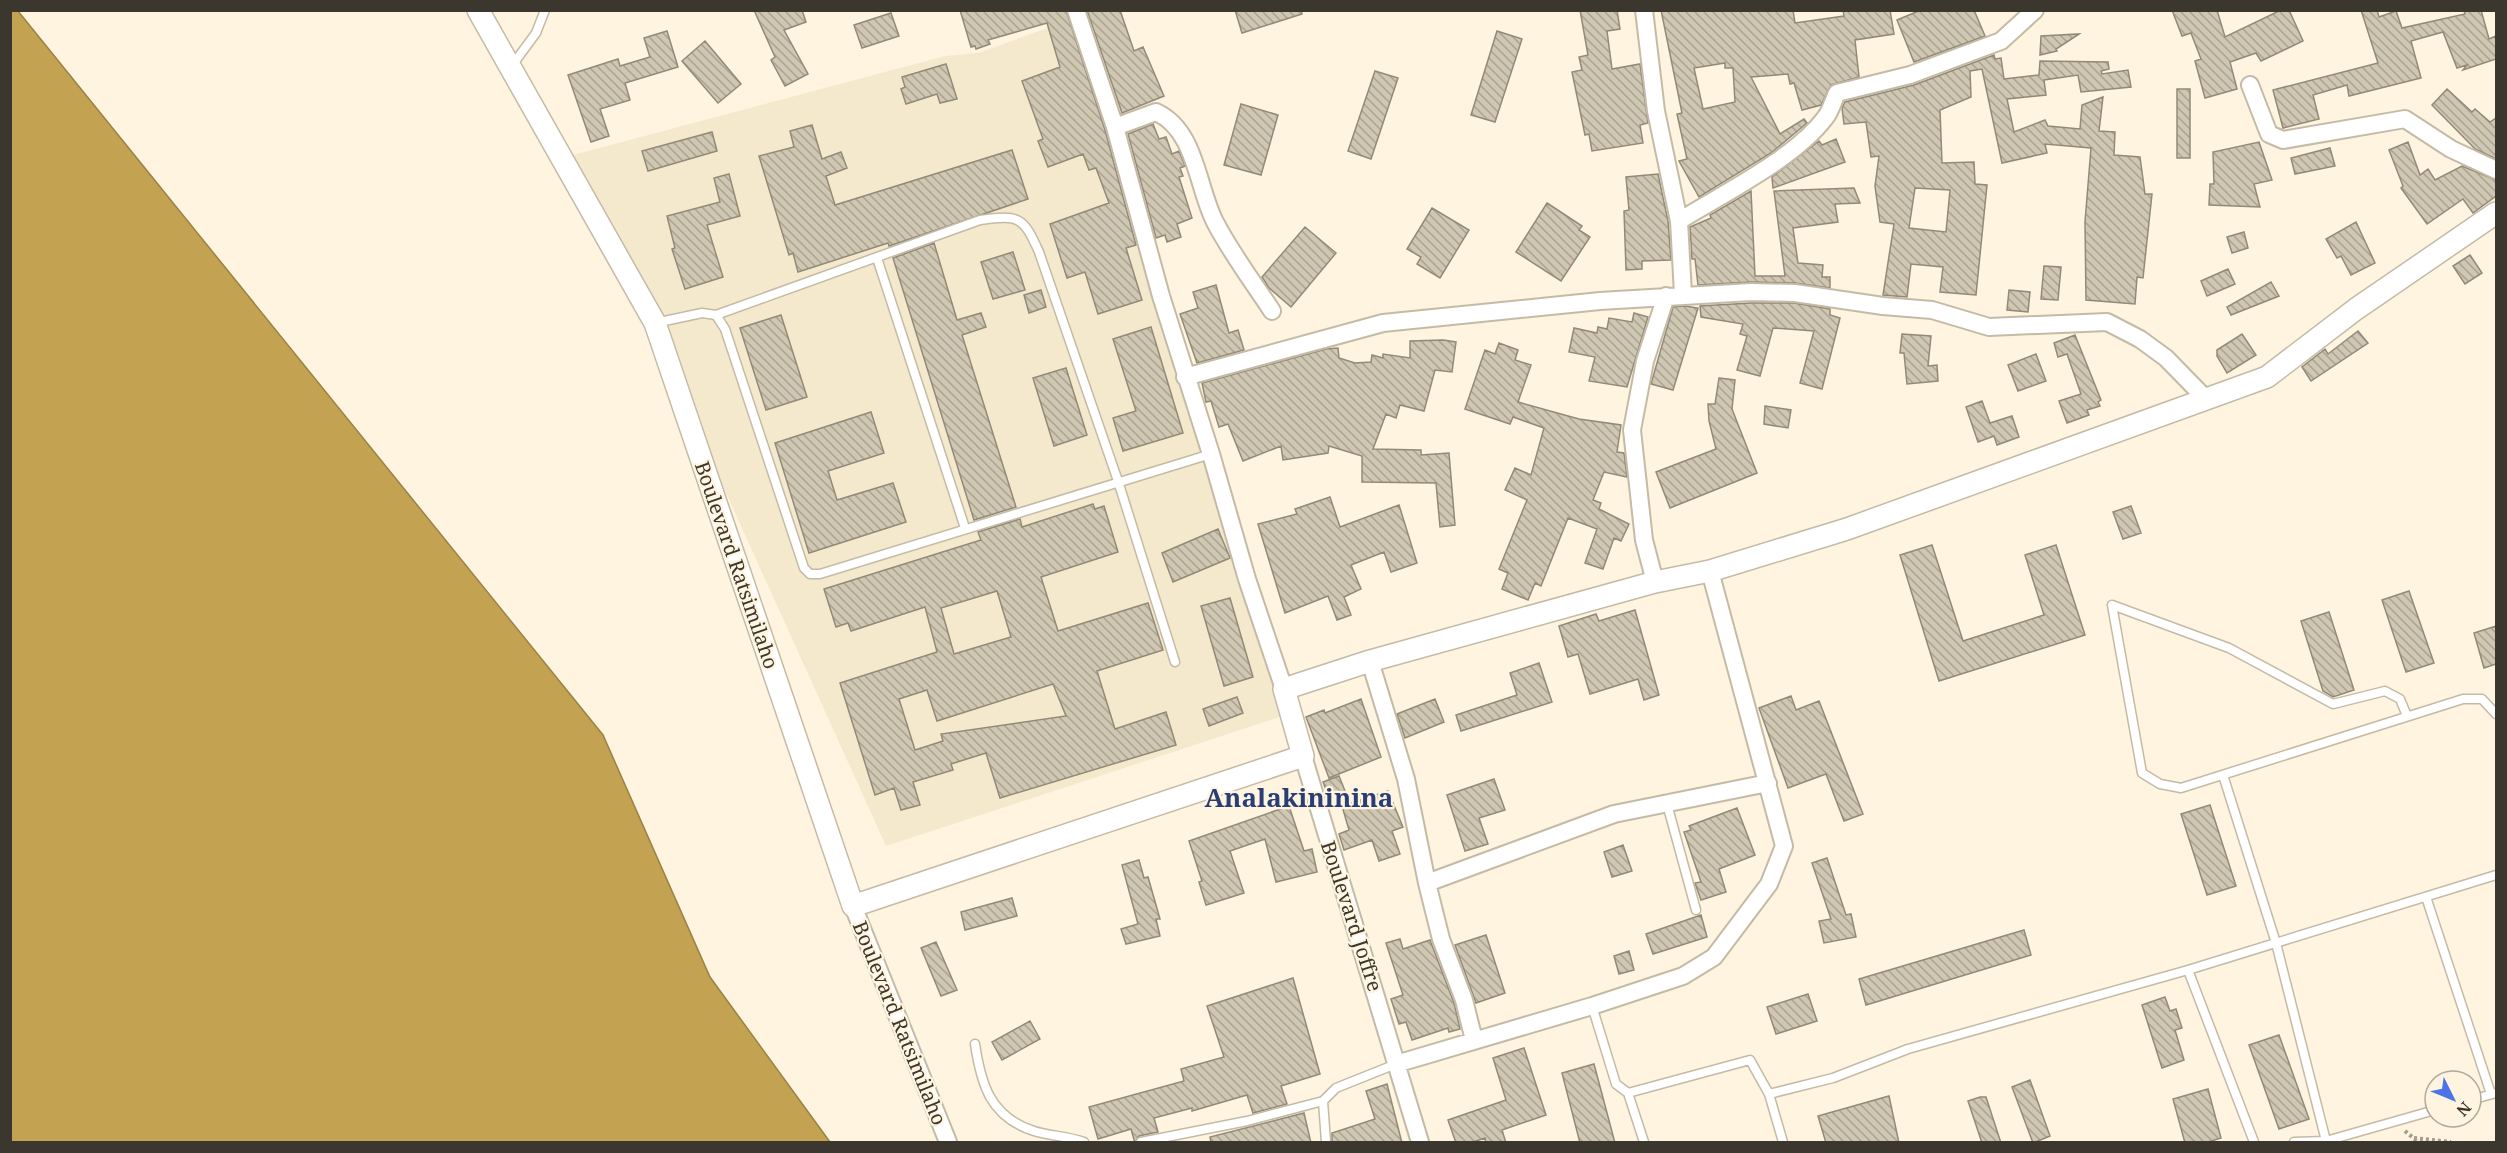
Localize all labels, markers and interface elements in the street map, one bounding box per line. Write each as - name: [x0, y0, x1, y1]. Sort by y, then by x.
- street label: Boulevard Ratsimilaho: [689, 458, 785, 672]
- district label: Analakininina: [1205, 779, 1393, 815]
- street label: Boulevard Joffre: [1315, 837, 1389, 995]
- street label: Boulevard Ratsimilaho: [847, 917, 953, 1129]
- north arrow: [2423, 1069, 2483, 1129]
- text: N: [2451, 1097, 2476, 1122]

